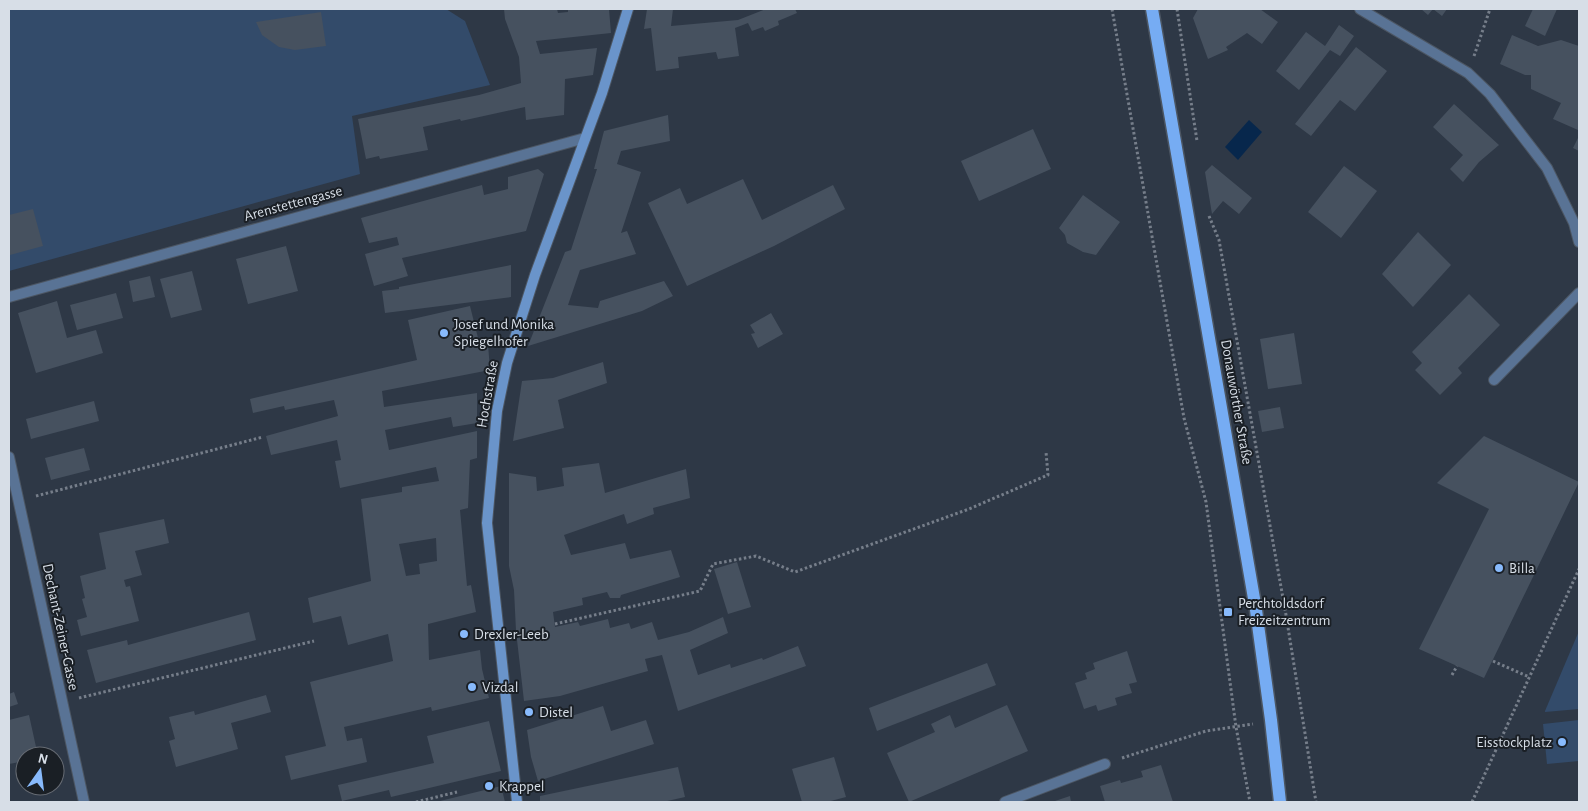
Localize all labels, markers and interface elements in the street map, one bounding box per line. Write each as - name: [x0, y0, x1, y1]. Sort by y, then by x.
- street label: Arenstettengasse: [242, 183, 344, 224]
- place label: Josef und Monika Spiegelhofer: [454, 317, 554, 349]
- marker: Josef und Monika Spiegelhofer: [438, 327, 450, 339]
- street label: Donauwörther Straße: [1218, 338, 1255, 466]
- street label: Hochstraße: [474, 359, 501, 429]
- place label: Billa: [1509, 561, 1535, 576]
- street label: Dechant-Zeiner-Gasse: [40, 562, 81, 692]
- marker: Billa: [1493, 562, 1505, 574]
- place label: Perchtoldsdorf Freizeitzentrum: [1238, 596, 1330, 628]
- marker: Perchtoldsdorf Freizeitzentrum: [1222, 606, 1234, 618]
- place label: Drexler-Leeb: [474, 627, 549, 642]
- marker: Drexler-Leeb: [458, 628, 470, 640]
- place label: Vizdal: [482, 680, 518, 695]
- marker: Vizdal: [466, 681, 478, 693]
- place label: Distel: [539, 705, 573, 720]
- marker: Distel: [523, 706, 535, 718]
- place label: Eisstockplatz: [1476, 735, 1552, 750]
- marker: Eisstockplatz: [1556, 736, 1568, 748]
- north arrow: [15, 746, 65, 796]
- text: N: [36, 751, 49, 767]
- place label: Krappel: [499, 779, 545, 794]
- marker: Krappel: [483, 780, 495, 792]

